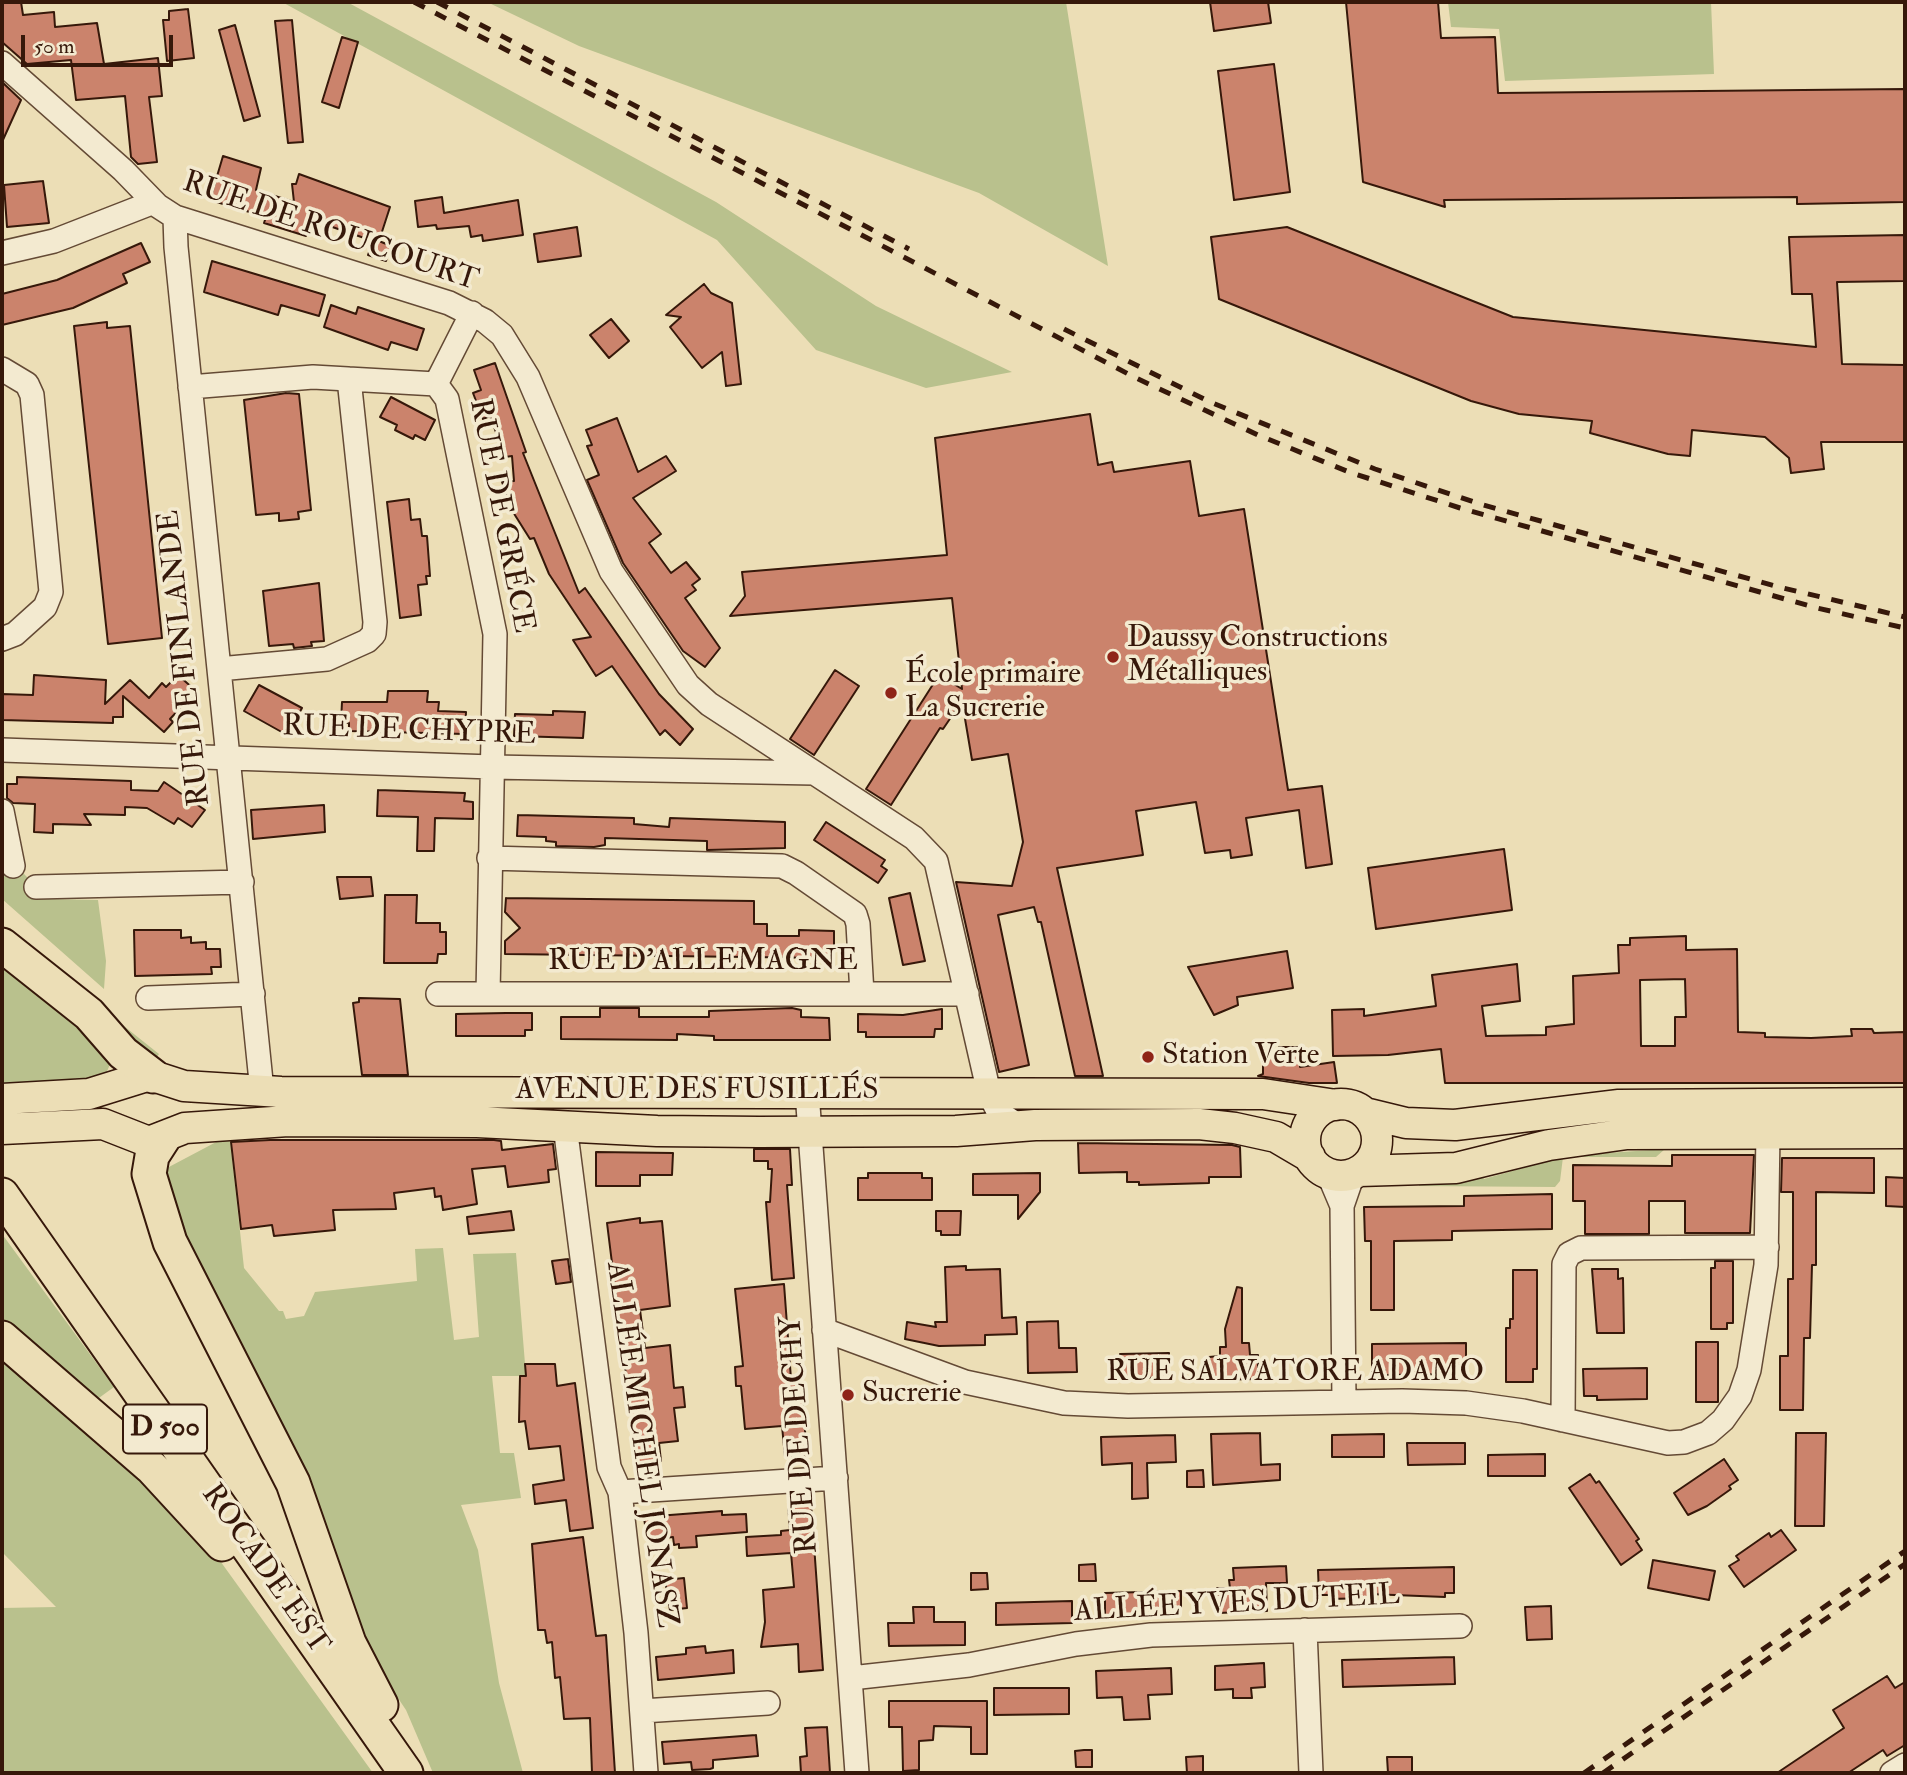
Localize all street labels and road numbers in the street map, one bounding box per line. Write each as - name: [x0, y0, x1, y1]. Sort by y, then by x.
- street label: RUE DE ROUCOURT: [177, 165, 483, 301]
- street label: RUE DE GRÉCE: [460, 396, 540, 636]
- street label: RUE DE FINLANDE: [153, 508, 219, 808]
- street label: RUE DE CHYPRE: [282, 710, 536, 754]
- street label: RUE D'ALLEMAGNE: [548, 945, 858, 981]
- street label: AVENUE DES FUSILLÉS: [515, 1074, 879, 1110]
- street label: ALLÉE MICHEL JONASZ: [596, 1259, 684, 1631]
- street label: RUE DE DECHY: [775, 1315, 827, 1555]
- street label: RUE SALVATORE ADAMO: [1106, 1356, 1484, 1392]
- road number: D 500: [123, 1404, 207, 1454]
- street label: ROCADE EST: [192, 1478, 336, 1662]
- street label: ALLÉE YVES DUTEIL: [1073, 1578, 1401, 1632]

